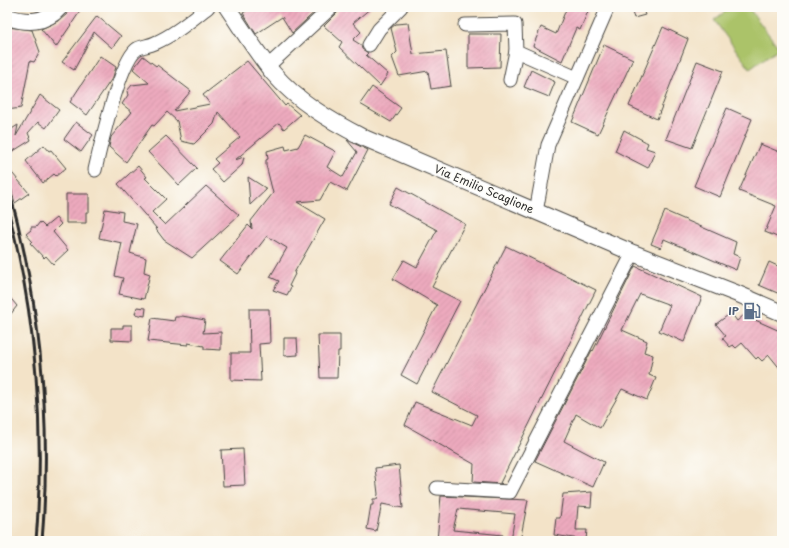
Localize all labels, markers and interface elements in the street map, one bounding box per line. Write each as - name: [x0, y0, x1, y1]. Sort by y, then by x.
- street label: Via Emilio Scaglione: [432, 160, 537, 217]
- fuel station icon: IP: [742, 301, 762, 321]
- place label: IP: [728, 302, 739, 319]

